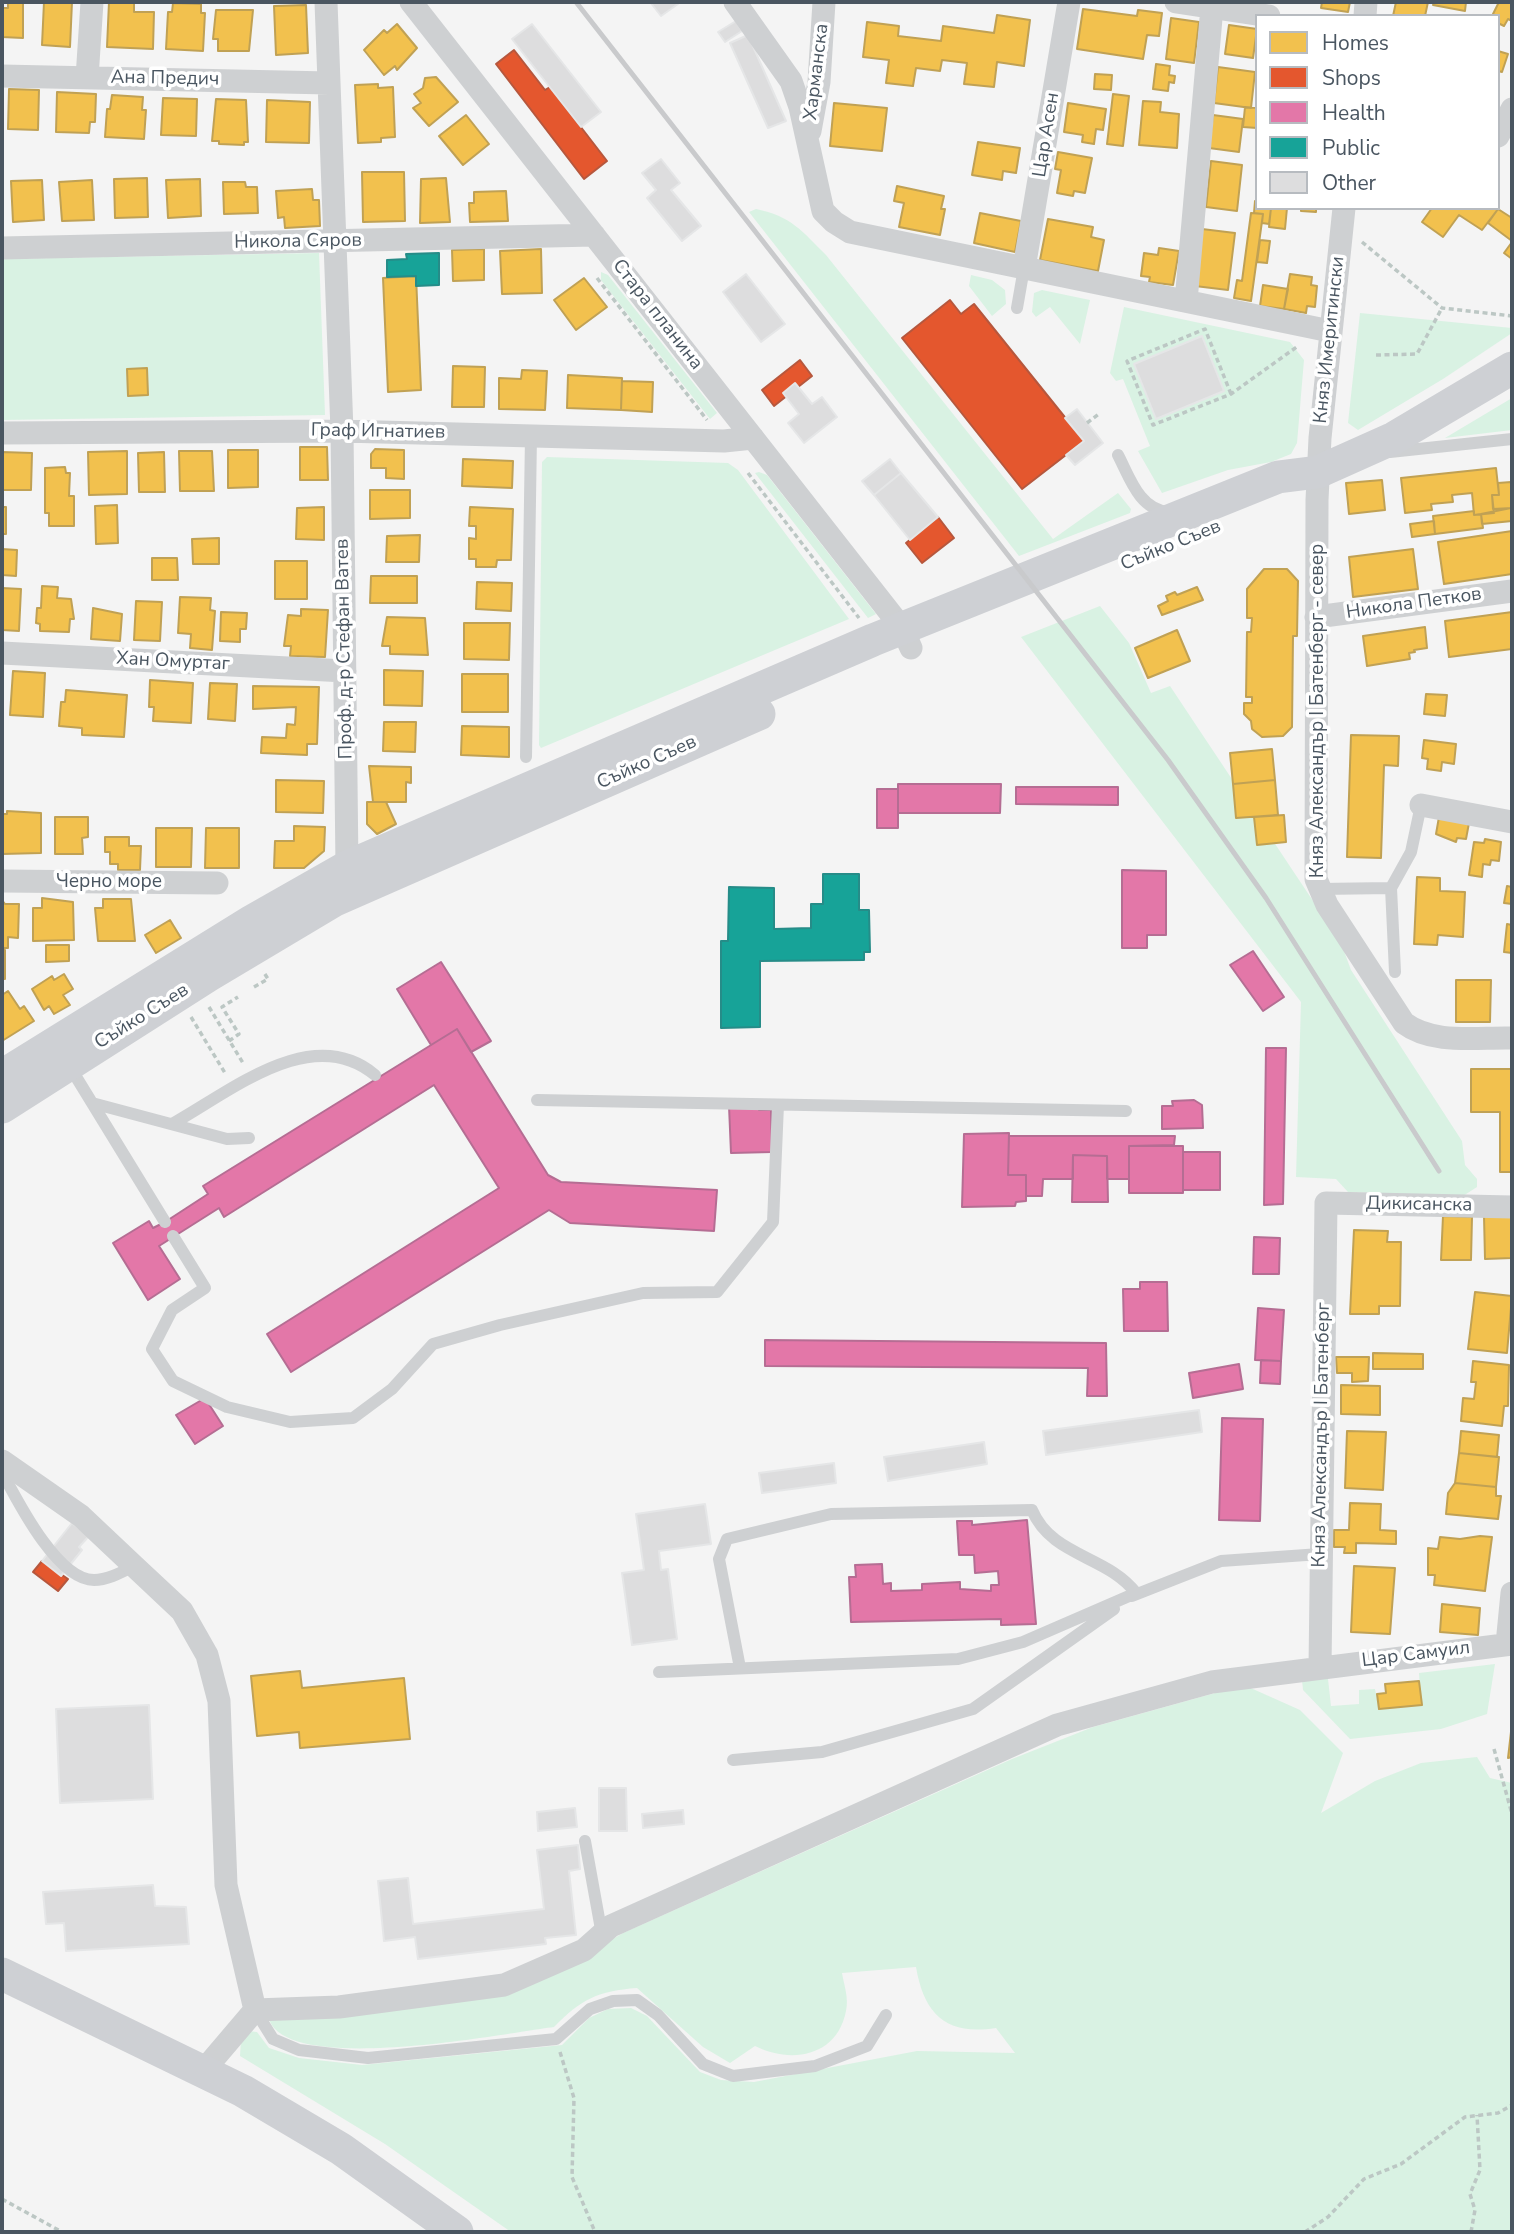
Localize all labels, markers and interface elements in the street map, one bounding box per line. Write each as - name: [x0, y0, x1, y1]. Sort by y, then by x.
- legend: [1255, 14, 1500, 210]
- street label: Харманска: [800, 22, 834, 122]
- text: Homes: [1322, 29, 1389, 57]
- text: Shops: [1322, 64, 1381, 92]
- street label: Ана Предич: [110, 67, 220, 91]
- street label: Цар Асен: [1029, 91, 1065, 179]
- text: Health: [1322, 99, 1386, 127]
- text: Public: [1322, 134, 1380, 162]
- text: Other: [1322, 169, 1376, 197]
- street label: Никола Сяров: [234, 229, 362, 255]
- street label: Стара планина: [607, 255, 707, 375]
- street label: Княз Имеритински: [1310, 255, 1350, 425]
- street label: Граф Игнатиев: [311, 419, 445, 445]
- street label: Съйко Съев: [1117, 516, 1225, 576]
- street label: Проф. д-р Стефан Ватев: [332, 539, 358, 759]
- street label: Княз Александър I Батенберг - север: [1307, 544, 1329, 878]
- street label: Никола Петков: [1345, 583, 1483, 625]
- street label: Хан Омуртаг: [116, 648, 230, 676]
- street label: Съйко Съев: [594, 731, 700, 795]
- street label: Черно море: [56, 871, 162, 893]
- street label: Съйко Съев: [91, 979, 193, 1055]
- street label: Дикисанска: [1366, 1193, 1472, 1217]
- street label: Княз Александър I Батенберг: [1308, 1302, 1336, 1568]
- street label: Цар Самуил: [1361, 1637, 1471, 1673]

